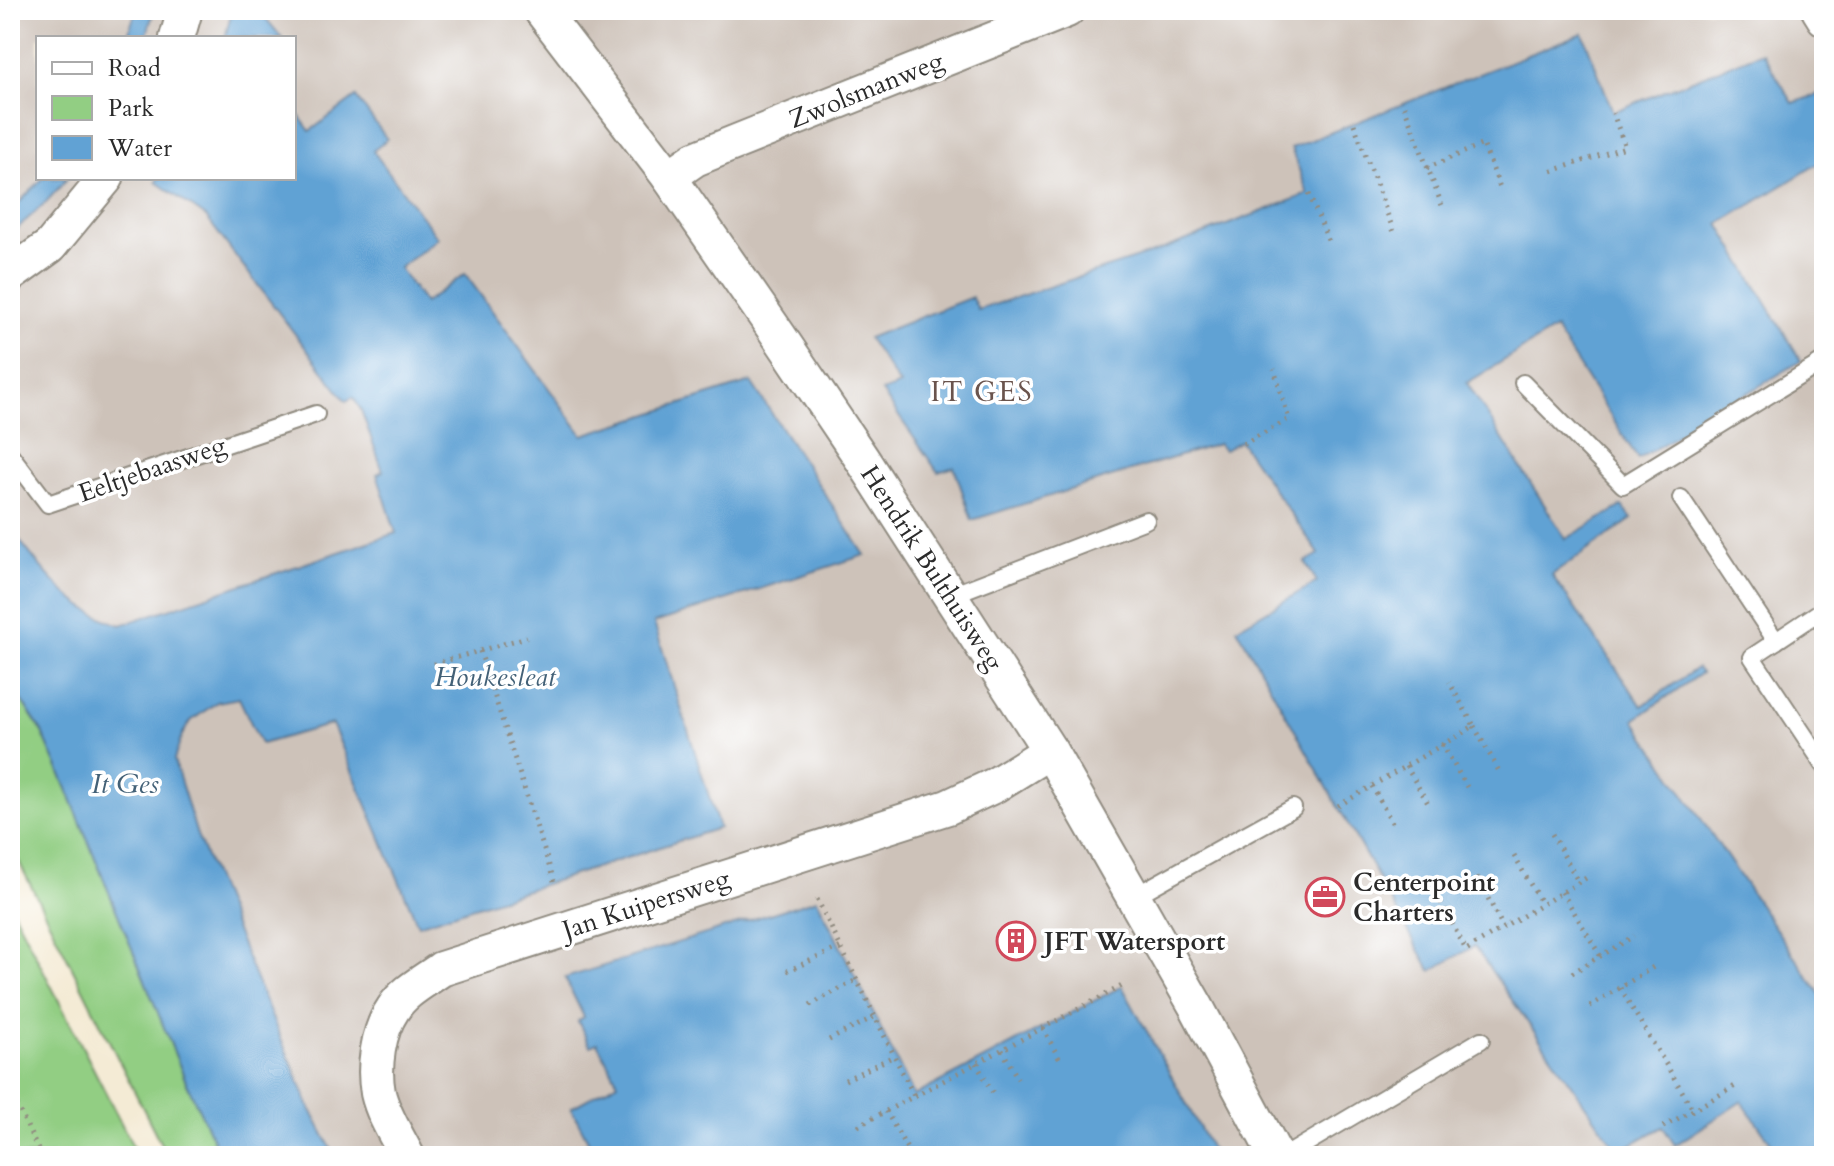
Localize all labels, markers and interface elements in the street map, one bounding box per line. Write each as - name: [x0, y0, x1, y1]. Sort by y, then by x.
- legend: [36, 36, 296, 180]
- street label: Zwolsmanweg: [783, 43, 949, 137]
- text: Road: [108, 52, 161, 85]
- text: Park: [108, 92, 154, 125]
- text: Water: [107, 132, 172, 165]
- district label: IT GES: [930, 373, 1034, 411]
- street label: Eeltjebaasweg: [73, 427, 231, 511]
- street label: Hendrik Bulthuisweg: [852, 458, 1012, 678]
- water label: Houkesleat: [434, 658, 557, 696]
- water label: It Ges: [91, 765, 159, 803]
- street label: Jan Kuipersweg: [554, 860, 734, 949]
- place label: Centerpoint Charters: [1353, 865, 1495, 930]
- office icon: Centerpoint Charters: [1304, 876, 1346, 918]
- building icon: JFT Watersport: [995, 920, 1037, 962]
- place label: JFT Watersport: [1040, 924, 1225, 959]

